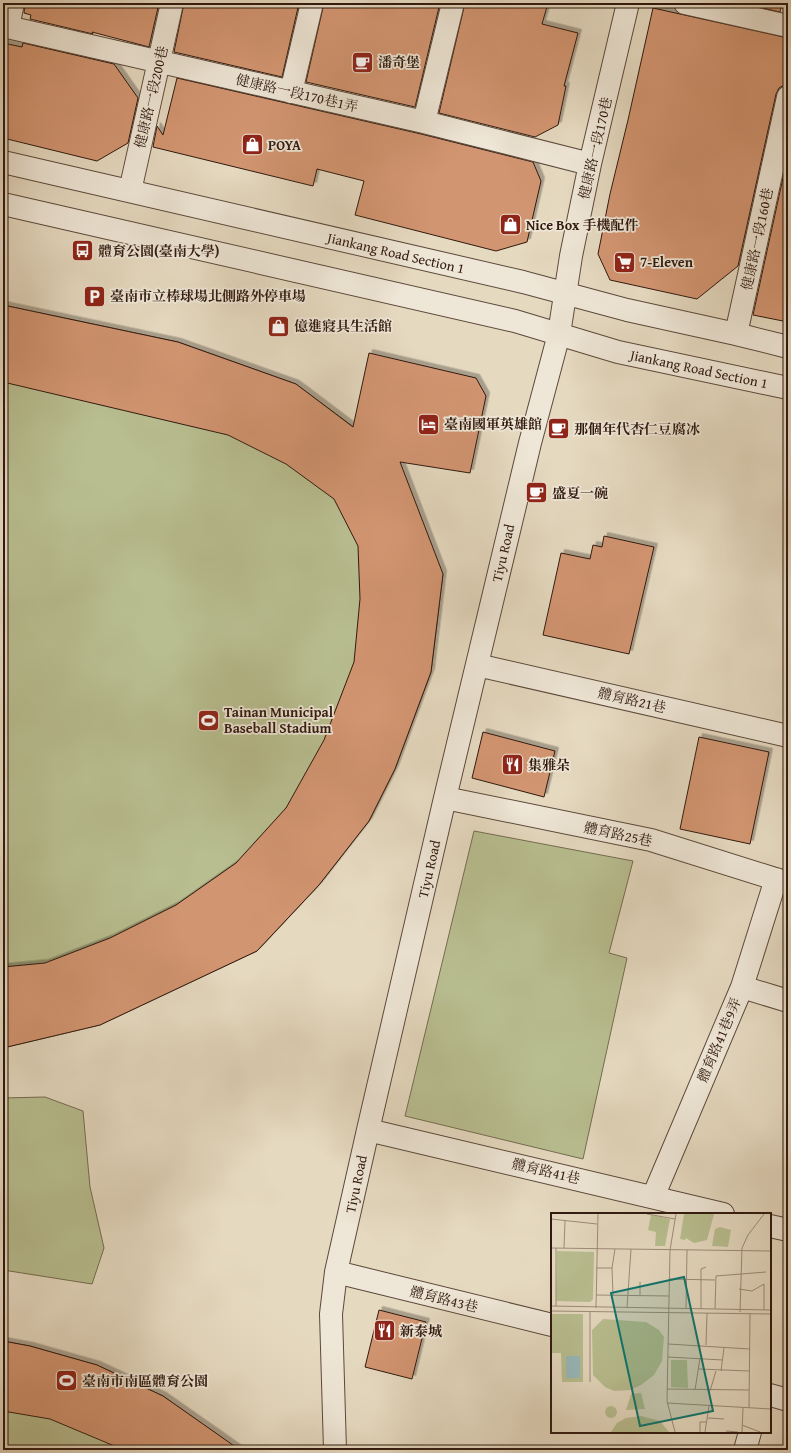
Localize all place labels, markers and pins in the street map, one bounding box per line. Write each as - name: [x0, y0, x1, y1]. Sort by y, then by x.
- cafe icon: 潘奇堡: [350, 49, 376, 75]
- place label: 潘奇堡: [378, 52, 420, 72]
- shop icon: POYA: [239, 132, 265, 158]
- place label: POYA: [268, 135, 301, 155]
- shop icon: Nice Box 手機配件: [498, 212, 524, 238]
- place label: Nice Box 手機配件: [526, 215, 638, 235]
- bus stop icon: 體育公園(臺南大學): [69, 238, 95, 264]
- place label: 體育公園(臺南大學): [98, 241, 220, 261]
- supermarket icon: 7-Eleven: [612, 249, 638, 275]
- place label: 7-Eleven: [640, 252, 694, 272]
- parking icon: 臺南市立棒球場北側路外停車場: [81, 283, 107, 309]
- place label: 臺南市立棒球場北側路外停車場: [110, 286, 306, 306]
- shop icon: 億進寢具生活館: [266, 313, 292, 339]
- place label: 億進寢具生活館: [294, 316, 392, 336]
- hotel icon: 臺南國軍英雄館: [415, 411, 441, 437]
- place label: 臺南國軍英雄館: [444, 414, 542, 434]
- cafe icon: 那個年代杏仁豆腐冰: [545, 416, 571, 442]
- place label: 那個年代杏仁豆腐冰: [574, 419, 700, 439]
- cafe icon: 盛夏一碗: [523, 480, 549, 506]
- place label: 盛夏一碗: [552, 483, 608, 503]
- place label: Tainan Municipal Baseball Stadium: [224, 702, 334, 738]
- sports icon: Tainan Municipal Baseball Stadium: [195, 707, 221, 733]
- restaurant icon: 集雅朵: [500, 752, 526, 778]
- place label: 集雅朵: [528, 755, 570, 775]
- restaurant icon: 新泰城: [372, 1318, 398, 1344]
- place label: 新泰城: [400, 1321, 442, 1341]
- sports icon: 臺南市南區體育公園: [53, 1368, 79, 1394]
- place label: 臺南市南區體育公園: [82, 1371, 208, 1391]

